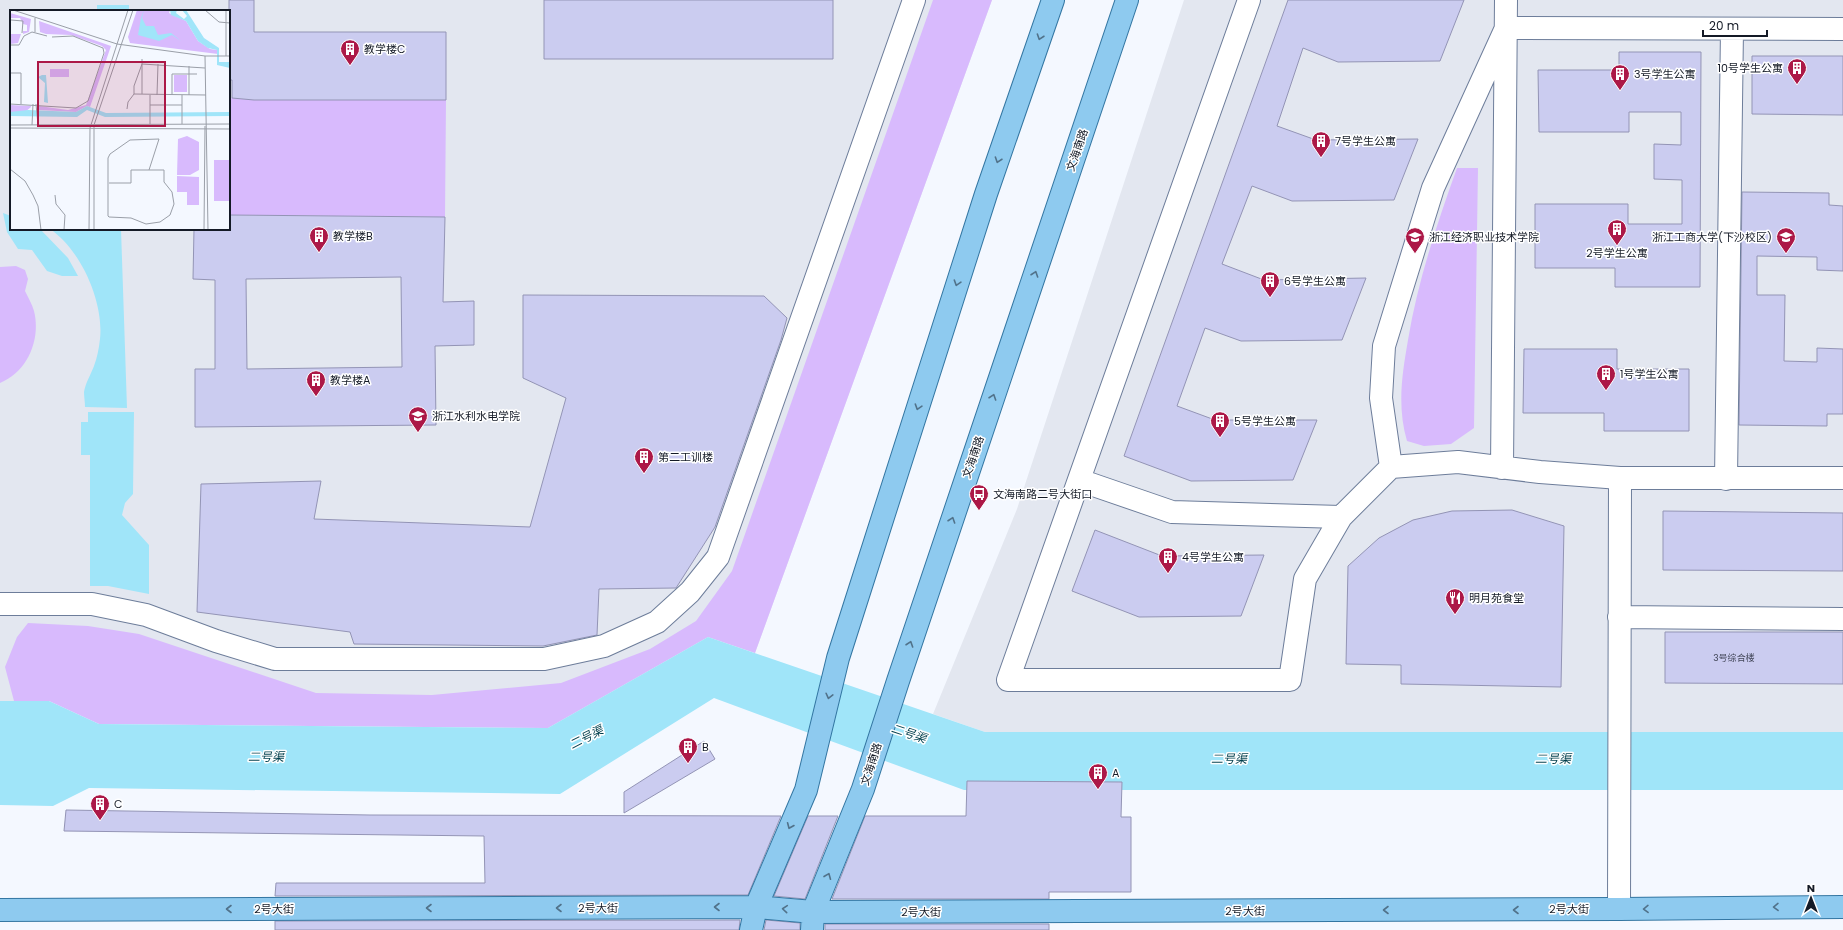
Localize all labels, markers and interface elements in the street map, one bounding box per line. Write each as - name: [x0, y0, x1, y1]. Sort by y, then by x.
- inset map: [10, 10, 230, 230]
- scale bar: [1703, 12, 1767, 38]
- text: 20 m: [1709, 17, 1739, 34]
- one-way arrow: [1036, 33, 1045, 40]
- building icon: 教学楼C: [339, 38, 361, 66]
- place label: 教学楼C: [364, 41, 406, 57]
- building icon: 10号学生公寓: [1786, 57, 1808, 85]
- place label: 10号学生公寓: [1718, 60, 1783, 76]
- building icon: 3号学生公寓: [1609, 63, 1631, 91]
- place label: 3号学生公寓: [1634, 66, 1695, 82]
- street label: 文海南路: [1062, 127, 1092, 173]
- building icon: 7号学生公寓: [1310, 130, 1332, 158]
- place label: 7号学生公寓: [1335, 133, 1396, 149]
- one-way arrow: [994, 156, 1002, 163]
- building icon: 2号学生公寓: [1606, 218, 1628, 246]
- building icon: 教学楼B: [308, 225, 330, 253]
- school or university icon: 浙江经济职业技术学院: [1404, 226, 1426, 254]
- school or university icon: 浙江工商大学(下沙校区): [1775, 226, 1797, 254]
- place label: 教学楼B: [333, 228, 373, 244]
- place label: 浙江经济职业技术学院: [1429, 229, 1539, 245]
- place label: 浙江工商大学(下沙校区): [1652, 229, 1772, 245]
- place label: 2号学生公寓: [1586, 245, 1648, 261]
- building icon: 6号学生公寓: [1259, 270, 1281, 298]
- one-way arrow: [1030, 271, 1039, 278]
- place label: 6号学生公寓: [1284, 273, 1346, 289]
- one-way arrow: [953, 280, 962, 287]
- building icon: 1号学生公寓: [1595, 363, 1617, 391]
- place label: 1号学生公寓: [1620, 366, 1679, 382]
- building icon: 教学楼A: [305, 369, 327, 397]
- place label: 教学楼A: [330, 372, 371, 388]
- one-way arrow: [988, 394, 997, 401]
- one-way arrow: [914, 404, 923, 411]
- school or university icon: 浙江水利水电学院: [407, 405, 429, 433]
- place label: 浙江水利水电学院: [432, 408, 520, 424]
- building icon: 5号学生公寓: [1209, 410, 1231, 438]
- place label: 5号学生公寓: [1234, 413, 1296, 429]
- street label: 文海南路: [958, 434, 988, 480]
- building icon: 第二工训楼: [633, 446, 655, 474]
- place label: 第二工训楼: [658, 449, 713, 465]
- bus stop icon: 文海南路二号大街口: [968, 483, 990, 511]
- place label: 文海南路二号大街口: [993, 486, 1092, 502]
- one-way arrow: [947, 517, 955, 524]
- building icon: 4号学生公寓: [1157, 546, 1179, 574]
- place label: 4号学生公寓: [1182, 549, 1244, 565]
- restaurant icon: 明月苑食堂: [1444, 587, 1466, 615]
- place label: 明月苑食堂: [1469, 590, 1524, 606]
- one-way arrow: [905, 640, 914, 647]
- house number: 3号综合楼: [1713, 652, 1755, 664]
- one-way arrow: [825, 693, 833, 700]
- water label: 二号渠: [889, 719, 931, 747]
- water label: 二号渠: [566, 720, 608, 753]
- building icon: B: [677, 736, 699, 764]
- place label: B: [702, 739, 709, 755]
- street label: 文海南路: [857, 741, 885, 787]
- water label: 二号渠: [248, 748, 286, 765]
- water label: 二号渠: [1211, 750, 1249, 767]
- water label: 二号渠: [1535, 750, 1573, 767]
- building icon: A: [1087, 762, 1109, 790]
- place label: A: [1112, 765, 1120, 781]
- building icon: C: [89, 793, 111, 821]
- place label: C: [114, 796, 123, 812]
- one-way arrow: [787, 823, 795, 830]
- one-way arrow: [823, 872, 831, 880]
- north arrow: [1791, 878, 1831, 918]
- text: N: [1807, 880, 1815, 896]
- street label: 2号大街: [578, 900, 618, 916]
- street label: 2号大街: [254, 901, 294, 917]
- street label: 2号大街: [1549, 901, 1589, 917]
- one-way arrow: [714, 903, 720, 911]
- street label: 2号大街: [1225, 903, 1265, 919]
- one-way arrow: [1773, 903, 1779, 912]
- one-way arrow: [426, 904, 432, 912]
- one-way arrow: [556, 904, 562, 912]
- street label: 2号大街: [901, 904, 941, 920]
- one-way arrow: [226, 905, 232, 913]
- one-way arrow: [782, 905, 788, 914]
- one-way arrow: [1643, 905, 1649, 913]
- one-way arrow: [1383, 906, 1389, 914]
- one-way arrow: [1513, 906, 1519, 914]

